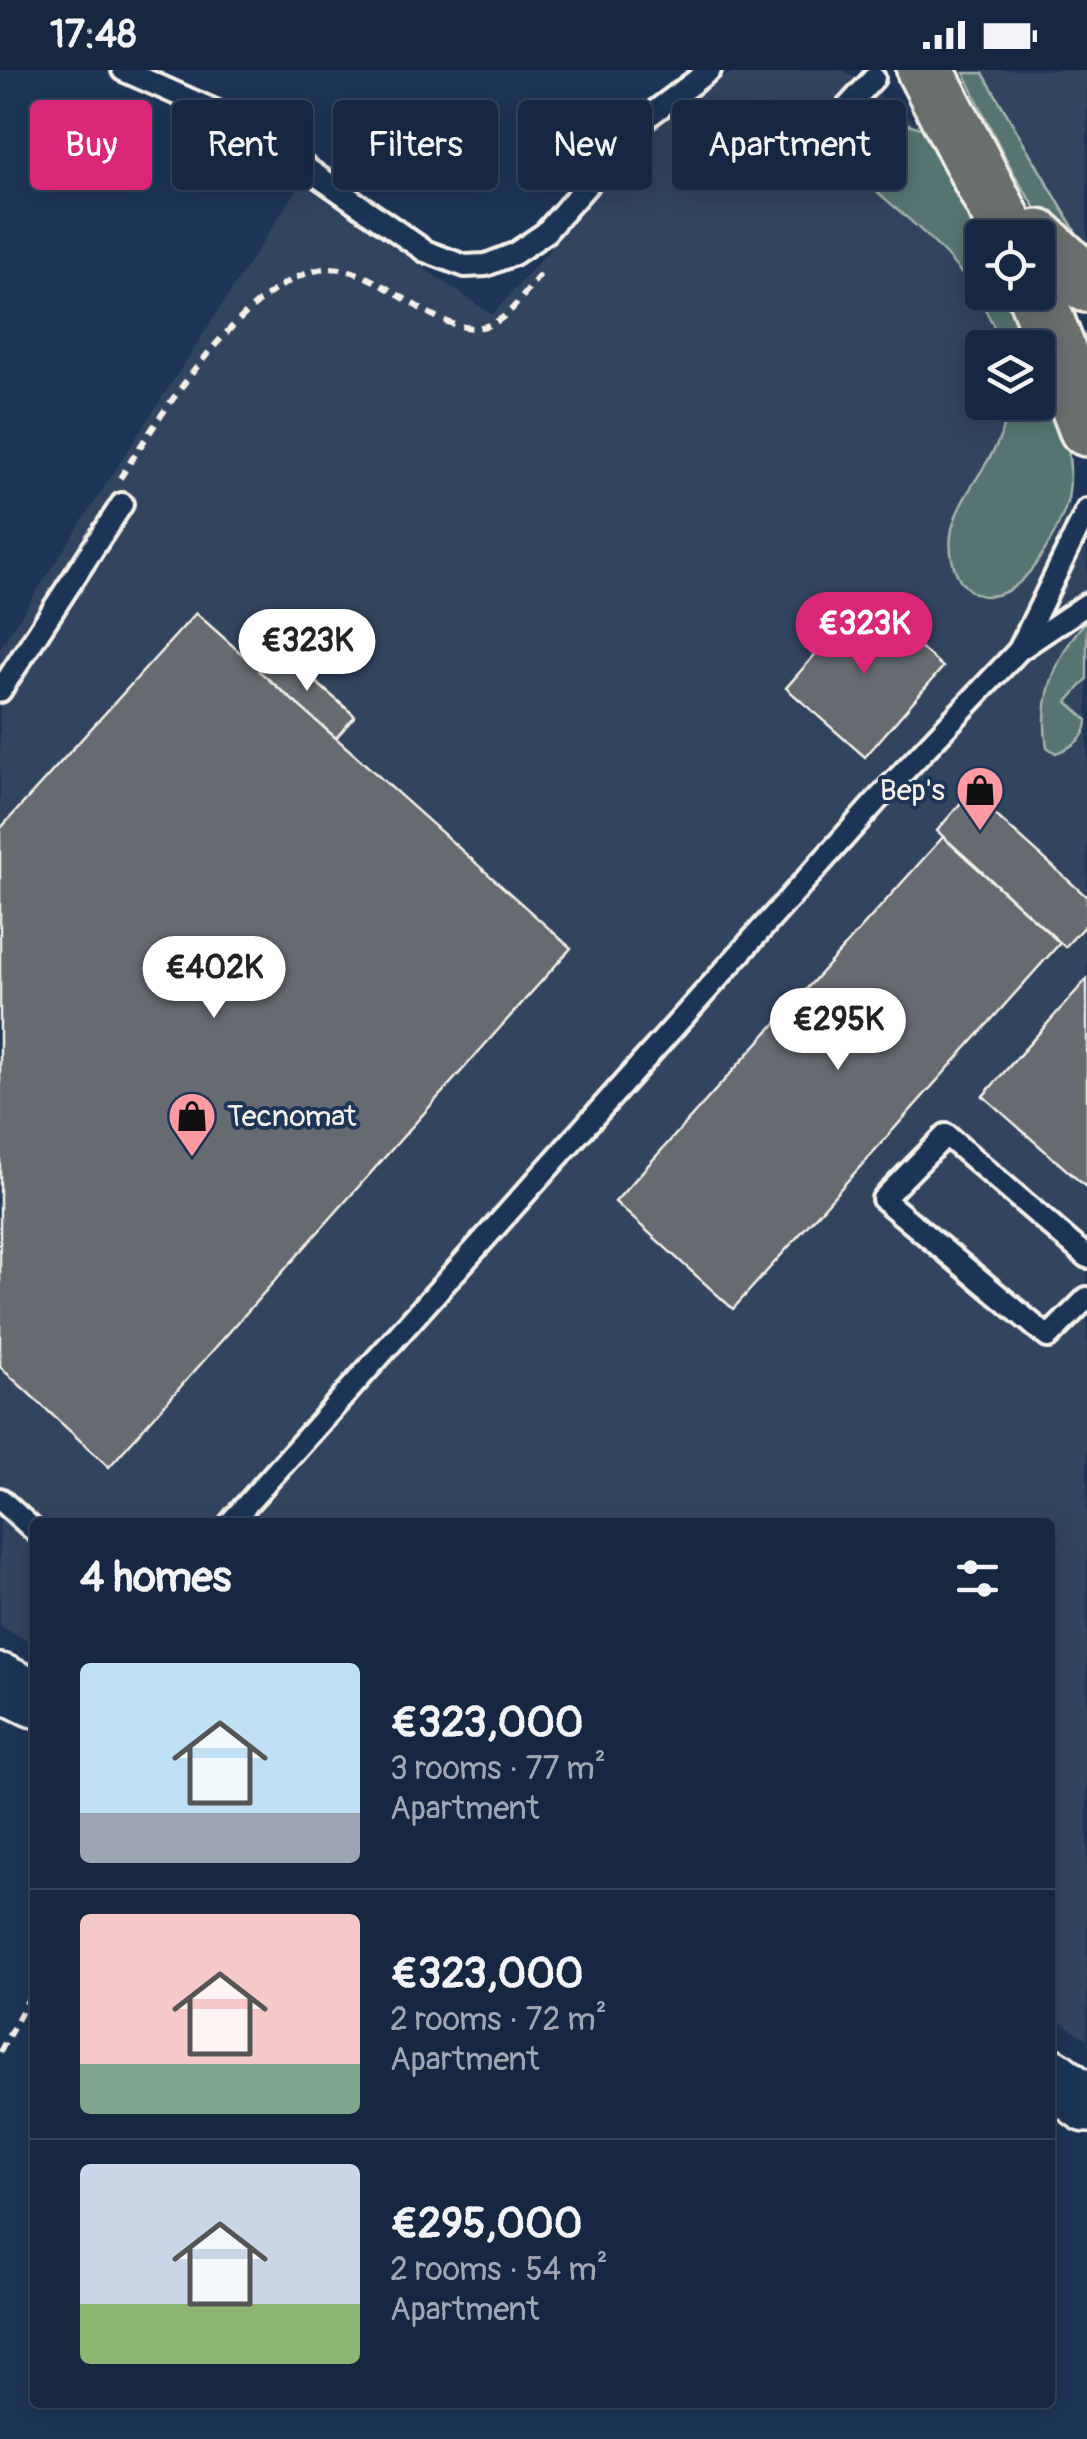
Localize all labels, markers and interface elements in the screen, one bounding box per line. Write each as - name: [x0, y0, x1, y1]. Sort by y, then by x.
- text: 17:48: [50, 11, 136, 59]
- chip: Buy: [30, 100, 152, 190]
- chip: Rent: [172, 100, 313, 190]
- chip: Filters: [333, 100, 498, 190]
- chip: New: [518, 100, 652, 190]
- chip: Apartment: [672, 100, 906, 190]
- map controls: [965, 220, 1055, 420]
- button: locate: [965, 220, 1055, 310]
- button: layers: [965, 330, 1055, 420]
- pin: €323K: [794, 592, 934, 677]
- text: €323K: [817, 604, 911, 644]
- pin: €323K: [237, 609, 377, 694]
- text: €323K: [260, 621, 354, 661]
- shop icon: Bep's: [954, 764, 1006, 832]
- place label: Bep's: [880, 772, 945, 809]
- pin: €402K: [144, 936, 284, 1021]
- text: €402K: [165, 948, 263, 988]
- pin: €295K: [768, 988, 908, 1073]
- text: €295K: [792, 1000, 884, 1040]
- shop icon: Tecnomat: [166, 1090, 218, 1158]
- place label: Tecnomat: [227, 1098, 357, 1135]
- icon: filters: [950, 1551, 1005, 1606]
- text: 4 homes: [80, 1552, 231, 1604]
- text: €323,000: [390, 1697, 584, 1749]
- icon: home: [160, 1703, 280, 1823]
- text: 3 rooms · 77 m²: [390, 1749, 606, 1789]
- text: Apartment: [390, 1789, 539, 1829]
- text: €323,000: [390, 1948, 584, 2000]
- icon: home: [160, 1954, 280, 2074]
- text: 2 rooms · 72 m²: [390, 2000, 607, 2040]
- text: Apartment: [390, 2040, 539, 2080]
- text: €295,000: [390, 2198, 582, 2250]
- icon: home: [160, 2204, 280, 2324]
- text: 2 rooms · 54 m²: [390, 2250, 608, 2290]
- text: Apartment: [390, 2290, 539, 2330]

